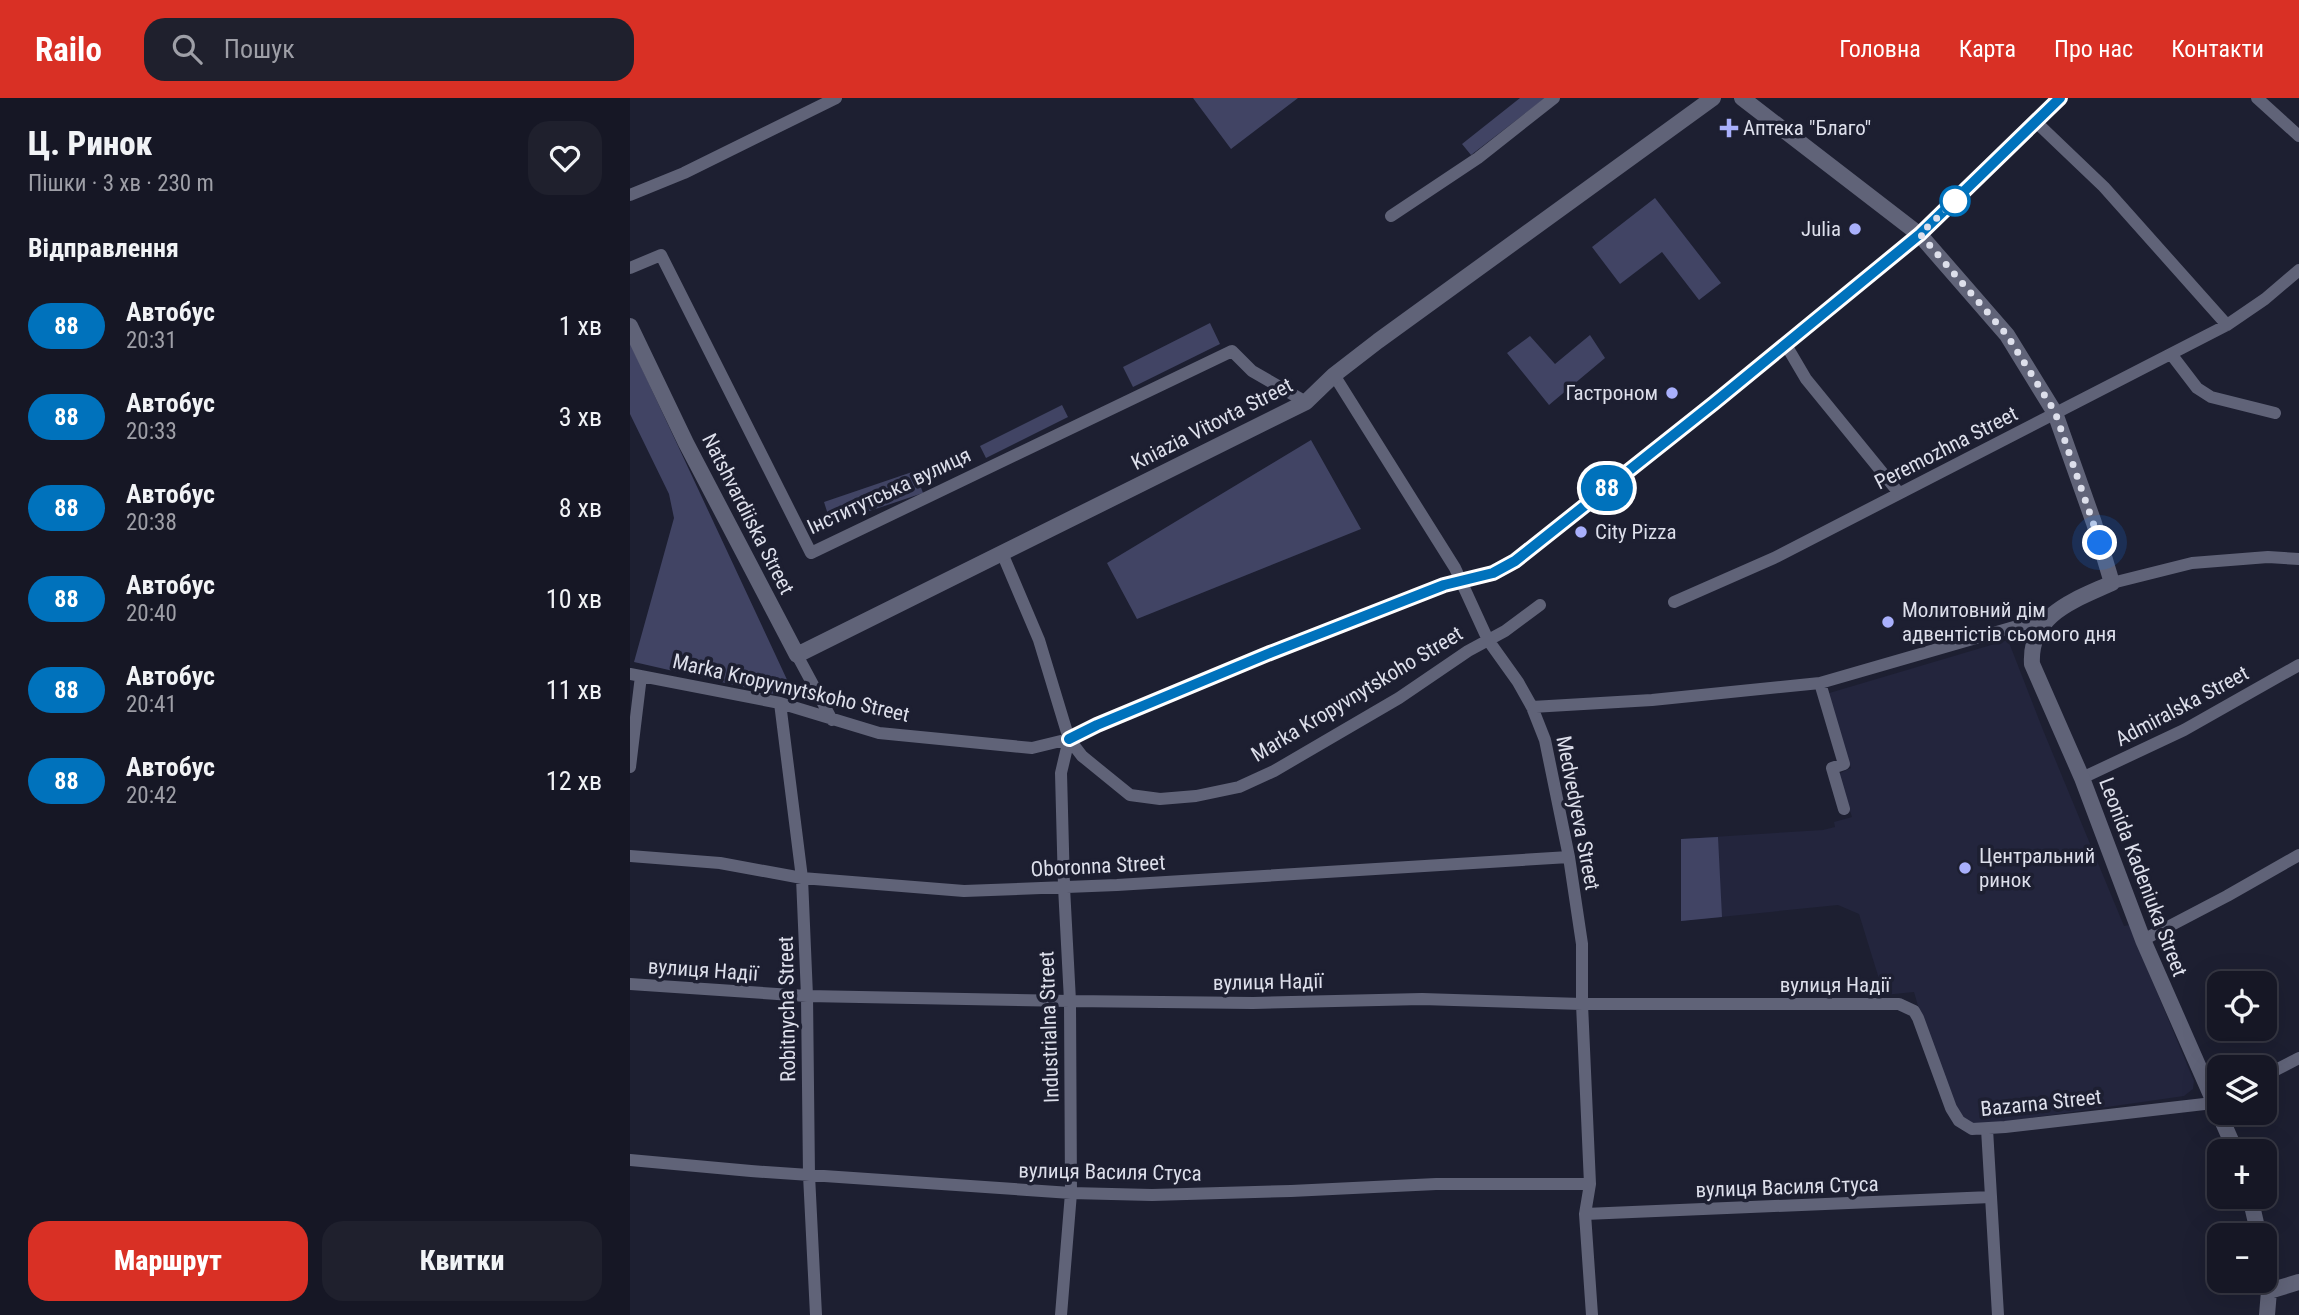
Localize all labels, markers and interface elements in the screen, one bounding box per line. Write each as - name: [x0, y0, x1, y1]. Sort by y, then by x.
- search box: [144, 18, 634, 81]
- text: Railo: [35, 30, 102, 69]
- icon: search: [168, 30, 206, 68]
- text: Пошук: [224, 34, 295, 64]
- text: Головна: [1839, 35, 1921, 63]
- text: Карта: [1959, 35, 2016, 63]
- text: Про нас: [2054, 35, 2133, 63]
- text: Контакти: [2171, 35, 2264, 63]
- place label: Аптека "Благо": [1743, 116, 1871, 140]
- marker: Аптека "Благо": [1721, 120, 1737, 136]
- button: heart: [528, 121, 602, 195]
- text: Ц. Ринок: [28, 124, 152, 163]
- text: Пішки · 3 хв · 230 m: [28, 170, 214, 197]
- unlabelled marker: [1940, 186, 1970, 216]
- place label: Julia: [1801, 217, 1841, 241]
- marker: Julia: [1847, 221, 1863, 237]
- text: Відправлення: [28, 233, 179, 263]
- text: Автобус: [126, 297, 215, 327]
- text: 1 хв: [559, 311, 602, 341]
- text: 88: [54, 312, 79, 340]
- text: 20:31: [126, 327, 177, 354]
- street label: Kniazia Vitovta Street: [1127, 373, 1297, 475]
- place label: Гастроном: [1566, 381, 1658, 405]
- marker: Гастроном: [1664, 385, 1680, 401]
- text: Автобус: [126, 388, 215, 418]
- text: 3 хв: [559, 402, 602, 432]
- street label: Peremozhna Street: [1871, 402, 2021, 494]
- text: 88: [54, 403, 79, 431]
- text: 20:33: [126, 418, 177, 445]
- street label: Natshvardiiska Street: [697, 430, 799, 598]
- street label: Інститутська вулиця: [804, 443, 974, 539]
- line badge: 88: [1576, 465, 1639, 511]
- text: 88: [1595, 474, 1619, 502]
- text: Автобус: [126, 479, 215, 509]
- text: 8 хв: [559, 493, 602, 523]
- text: 88: [54, 494, 79, 522]
- text: 20:38: [126, 509, 177, 536]
- place label: City Pizza: [1595, 520, 1676, 544]
- marker: City Pizza: [1573, 524, 1589, 540]
- your location: [2082, 525, 2117, 560]
- text: Автобус: [126, 570, 215, 600]
- text: 10 хв: [546, 584, 602, 614]
- text: 88: [54, 585, 79, 613]
- place label: Молитовний дім адвентістів сьомого дня: [1902, 598, 2116, 646]
- text: 20:40: [126, 600, 177, 627]
- marker: Молитовний дім адвентістів сьомого дня: [1880, 614, 1896, 630]
- street label: Marka Kropyvnytskoho Street: [1247, 621, 1467, 767]
- street label: Marka Kropyvnytskoho Street: [670, 649, 912, 727]
- text: Автобус: [126, 661, 215, 691]
- street label: Admiralska Street: [2111, 661, 2253, 751]
- text: 11 хв: [546, 675, 602, 705]
- text: 88: [54, 676, 79, 704]
- text: 20:41: [126, 691, 177, 718]
- street label: Medvedyeva Street: [1551, 734, 1605, 892]
- text: Автобус: [126, 752, 215, 782]
- text: 12 хв: [546, 766, 602, 796]
- text: 88: [54, 767, 79, 795]
- street label: Leonida Kadeniuka Street: [2094, 774, 2192, 980]
- text: 20:42: [126, 782, 177, 809]
- place label: Центральний ринок: [1979, 844, 2095, 892]
- street label: Oboronna Street: [1030, 850, 1166, 882]
- marker: Центральний ринок: [1957, 860, 1973, 876]
- street label: Robitnycha Street: [774, 936, 800, 1082]
- street label: Industrialna Street: [1034, 951, 1064, 1103]
- street label: вулиця Надії: [647, 954, 760, 986]
- street label: вулиця Надії: [1213, 969, 1324, 995]
- map controls: [2207, 971, 2277, 1293]
- button: locate: [2207, 971, 2277, 1041]
- street label: вулиця Надії: [1780, 973, 1891, 997]
- button: layers: [2207, 1055, 2277, 1125]
- street label: Bazarna Street: [1979, 1085, 2103, 1121]
- button: +: [2207, 1139, 2277, 1209]
- street label: вулиця Василя Стуса: [1018, 1158, 1202, 1186]
- street label: вулиця Василя Стуса: [1695, 1172, 1879, 1202]
- button: Маршрут: [28, 1221, 308, 1301]
- button: Квитки: [322, 1221, 602, 1301]
- button: −: [2207, 1223, 2277, 1293]

